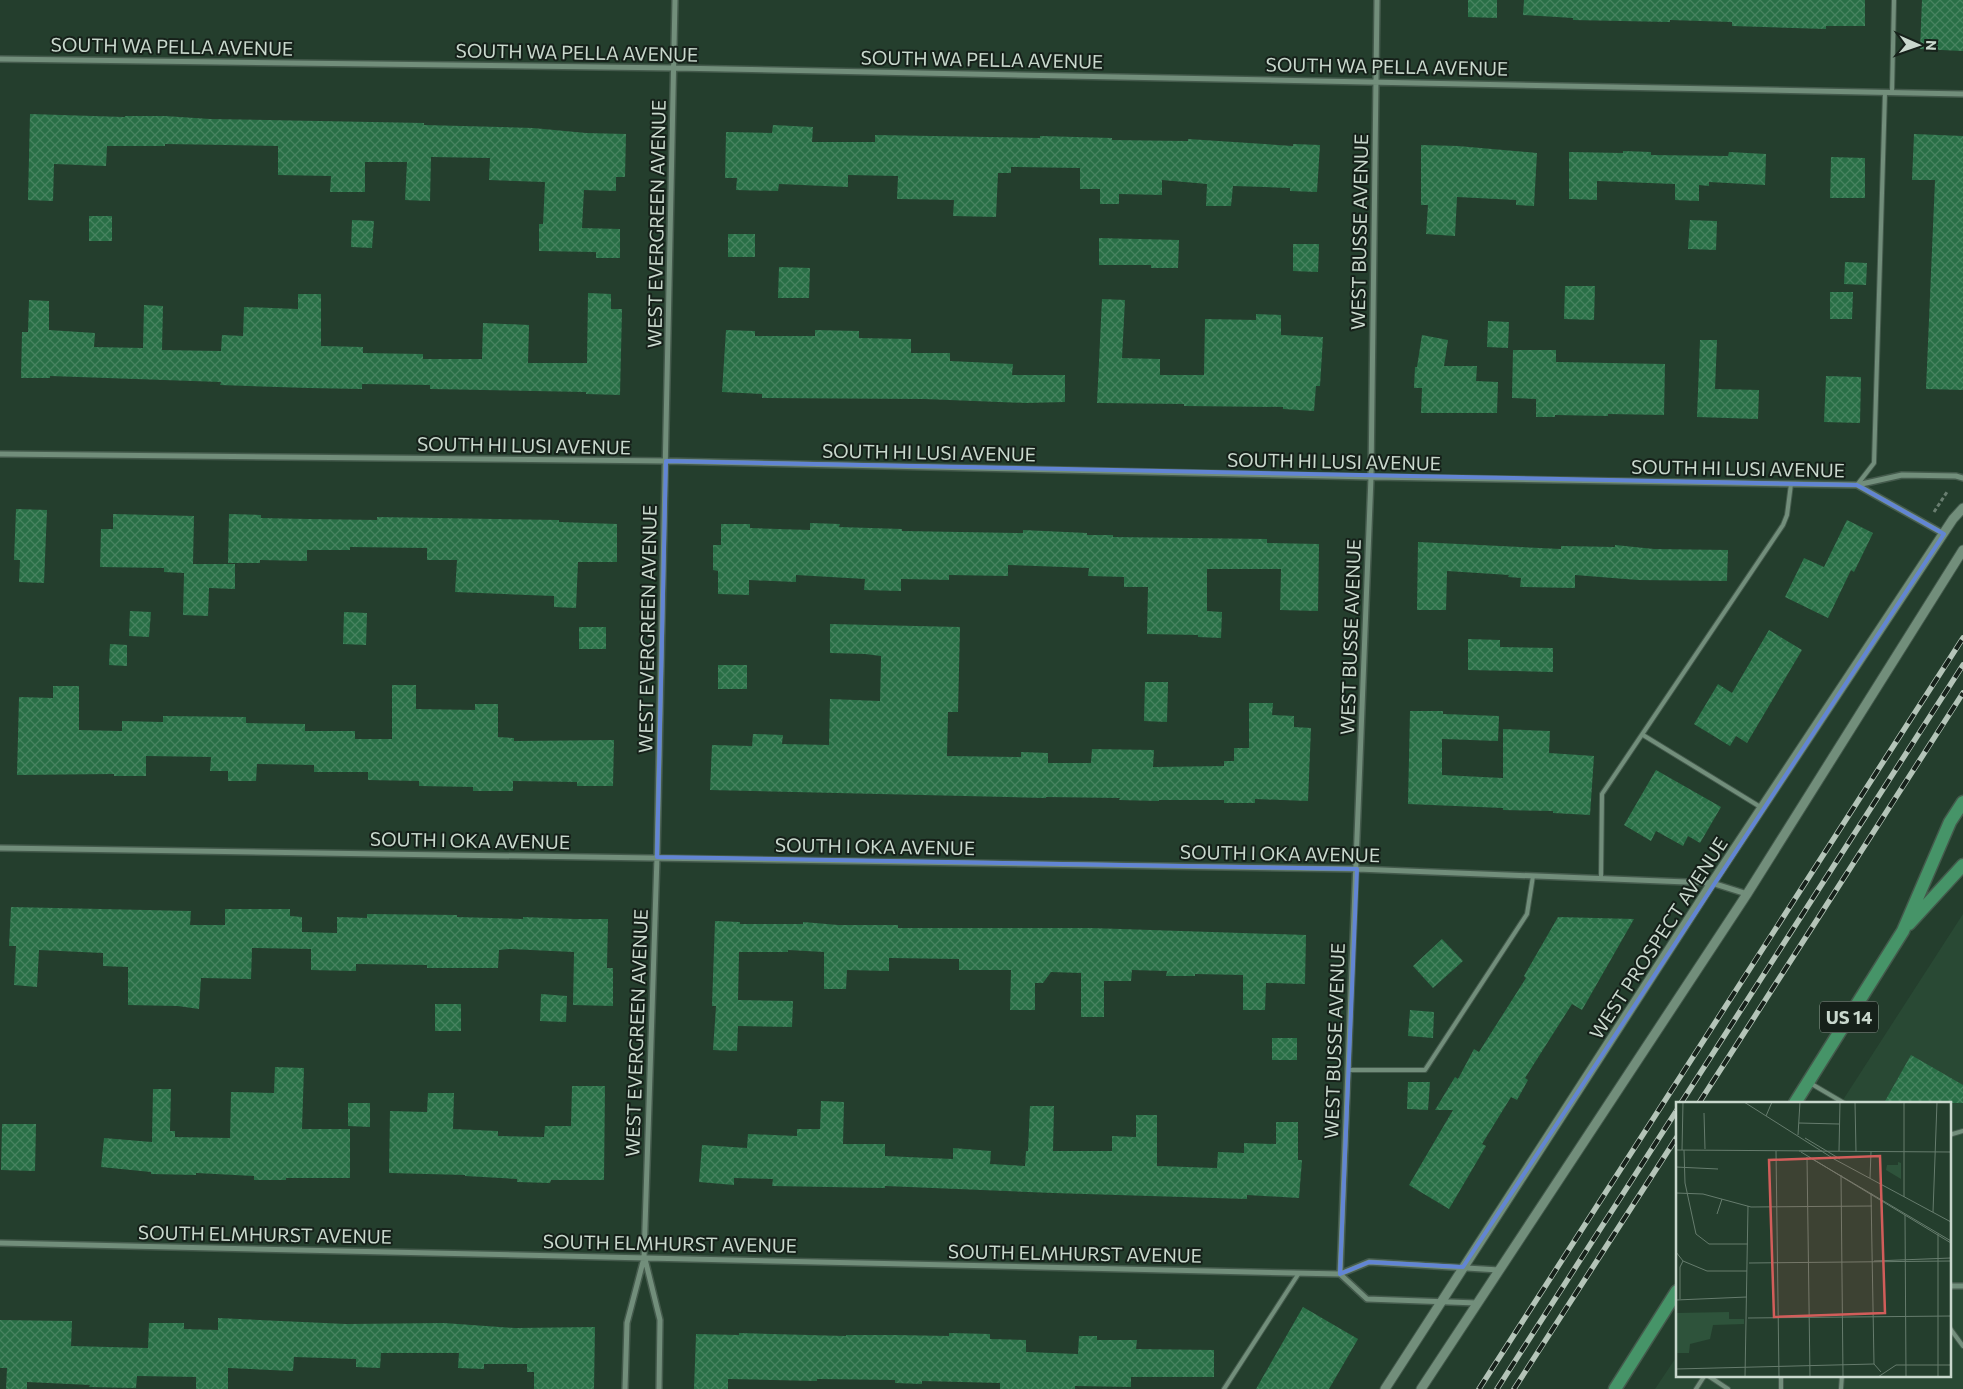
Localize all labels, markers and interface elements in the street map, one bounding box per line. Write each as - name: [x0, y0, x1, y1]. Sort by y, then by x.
- north arrow: [1893, 20, 1943, 70]
- street label: SOUTH WA PELLA AVENUE: [51, 32, 293, 60]
- street label: SOUTH WA PELLA AVENUE: [456, 38, 698, 66]
- text: N: [1923, 40, 1940, 51]
- street label: SOUTH WA PELLA AVENUE: [861, 45, 1103, 73]
- street label: SOUTH WA PELLA AVENUE: [1266, 52, 1508, 80]
- street label: WEST EVERGREEN AVENUE: [642, 100, 670, 348]
- street label: WEST BUSSE AVENUE: [1346, 134, 1372, 330]
- street label: SOUTH HI LUSI AVENUE: [417, 432, 631, 458]
- street label: SOUTH HI LUSI AVENUE: [822, 439, 1036, 465]
- street label: SOUTH HI LUSI AVENUE: [1227, 448, 1441, 474]
- street label: SOUTH HI LUSI AVENUE: [1631, 455, 1845, 481]
- street label: WEST EVERGREEN AVENUE: [633, 505, 661, 753]
- street label: WEST BUSSE AVENUE: [1335, 539, 1365, 735]
- street label: SOUTH I OKA AVENUE: [370, 827, 570, 853]
- street label: SOUTH I OKA AVENUE: [775, 833, 975, 859]
- street label: WEST PROSPECT AVENUE: [1584, 833, 1732, 1043]
- street label: SOUTH I OKA AVENUE: [1180, 840, 1380, 866]
- street label: WEST EVERGREEN AVENUE: [620, 909, 652, 1157]
- street label: WEST BUSSE AVENUE: [1319, 943, 1349, 1139]
- road number: US 14: [1820, 1002, 1878, 1032]
- inset map: [1676, 1102, 1950, 1376]
- street label: SOUTH ELMHURST AVENUE: [138, 1220, 392, 1248]
- street label: SOUTH ELMHURST AVENUE: [543, 1229, 797, 1257]
- street label: SOUTH ELMHURST AVENUE: [948, 1239, 1202, 1267]

